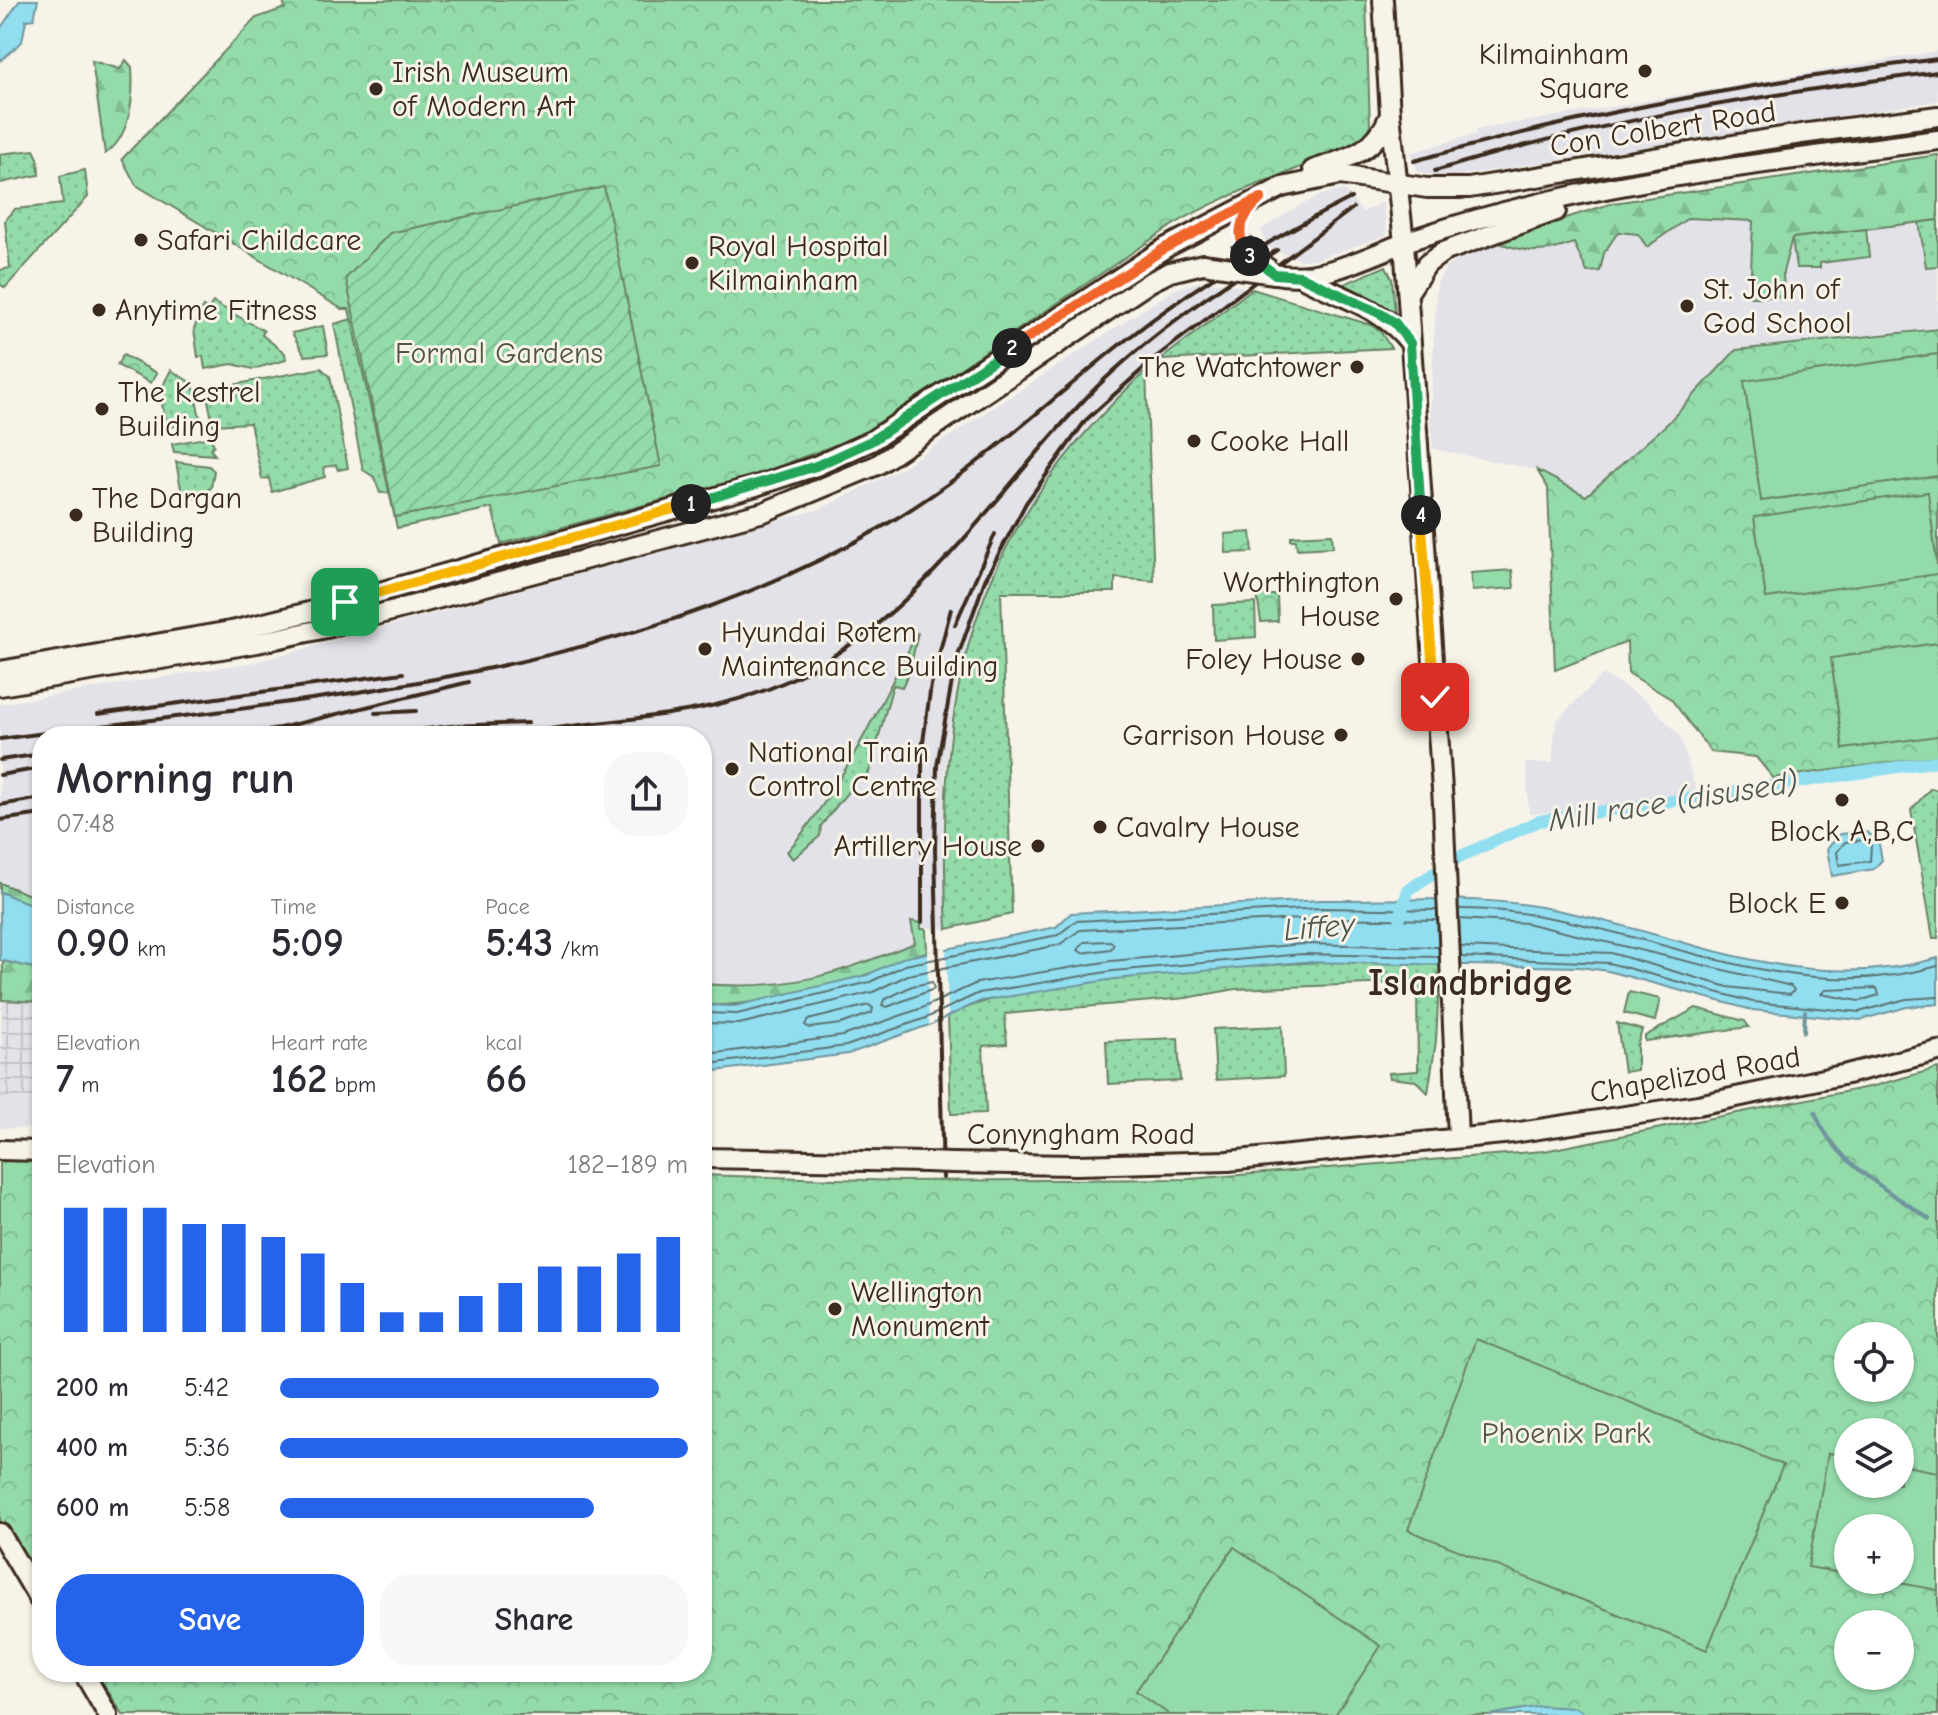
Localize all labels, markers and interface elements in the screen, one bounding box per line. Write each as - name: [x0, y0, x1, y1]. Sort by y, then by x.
- place label: Kilmainham Square: [1479, 37, 1629, 106]
- place label: Irish Museum of Modern Art: [392, 55, 576, 124]
- marker: Kilmainham Square: [1636, 62, 1654, 80]
- marker: Irish Museum of Modern Art: [367, 80, 385, 98]
- street label: Con Colbert Road: [1548, 94, 1778, 164]
- place label: Safari Childcare: [157, 223, 361, 258]
- place label: Royal Hospital Kilmainham: [708, 229, 889, 298]
- marker: Safari Childcare: [132, 231, 150, 249]
- pin: 3: [1230, 236, 1270, 276]
- text: 3: [1245, 243, 1255, 269]
- marker: Royal Hospital Kilmainham: [683, 254, 701, 272]
- place label: St. John of God School: [1703, 272, 1852, 341]
- place label: Anytime Fitness: [115, 293, 317, 328]
- marker: St. John of God School: [1678, 297, 1696, 315]
- marker: Anytime Fitness: [90, 301, 108, 319]
- pin: 2: [992, 328, 1032, 368]
- text: 2: [1007, 335, 1017, 361]
- park label: Formal Gardens: [395, 336, 603, 371]
- place label: The Watchtower: [1139, 350, 1341, 385]
- marker: The Watchtower: [1348, 358, 1366, 376]
- place label: The Kestrel Building: [118, 375, 261, 444]
- marker: The Kestrel Building: [93, 400, 111, 418]
- place label: Cooke Hall: [1210, 424, 1349, 459]
- marker: Cooke Hall: [1185, 432, 1203, 450]
- place label: The Dargan Building: [92, 481, 242, 550]
- pin: 1: [671, 484, 711, 524]
- text: 1: [687, 491, 695, 517]
- pin: 4: [1401, 495, 1441, 535]
- text: 4: [1416, 502, 1426, 528]
- marker: The Dargan Building: [67, 506, 85, 524]
- place label: Worthington House: [1223, 565, 1380, 634]
- pin: [311, 568, 379, 636]
- icon: arrive: [323, 580, 367, 624]
- marker: Worthington House: [1387, 590, 1405, 608]
- place label: Hyundai Rotem Maintenance Building: [721, 615, 998, 684]
- marker: Hyundai Rotem Maintenance Building: [696, 640, 714, 658]
- place label: Foley House: [1185, 642, 1342, 677]
- marker: Foley House: [1349, 650, 1367, 668]
- pin: [1401, 663, 1469, 731]
- icon: check: [1413, 675, 1457, 719]
- place label: Garrison House: [1122, 718, 1325, 753]
- marker: Garrison House: [1332, 726, 1350, 744]
- place label: National Train Control Centre: [748, 735, 936, 804]
- button: share: [604, 752, 688, 836]
- text: Morning run: [56, 753, 295, 804]
- marker: National Train Control Centre: [723, 760, 741, 778]
- water label: Mill race (disused): [1545, 763, 1800, 839]
- marker: Block A,B,C: [1833, 791, 1851, 809]
- text: 07:48: [56, 809, 115, 839]
- place label: Cavalry House: [1116, 810, 1300, 845]
- place label: Block A,B,C: [1770, 814, 1914, 849]
- marker: Cavalry House: [1091, 818, 1109, 836]
- place label: Artillery House: [833, 829, 1022, 864]
- marker: Artillery House: [1029, 837, 1047, 855]
- place label: Block E: [1728, 886, 1826, 921]
- text: Distance: [56, 894, 135, 920]
- text: Time: [271, 894, 316, 920]
- text: Pace: [485, 894, 530, 920]
- marker: Block E: [1833, 894, 1851, 912]
- water label: Liffey: [1282, 905, 1358, 949]
- text: 0.90: [56, 920, 130, 966]
- text: 5:09: [271, 920, 344, 966]
- text: 5:43: [485, 920, 553, 966]
- text: km: [130, 936, 166, 962]
- text: /km: [553, 936, 599, 962]
- district label: Islandbridge: [1368, 961, 1572, 1005]
- text: Elevation: [56, 1030, 140, 1056]
- text: Heart rate: [271, 1030, 368, 1056]
- text: kcal: [485, 1030, 522, 1056]
- street label: Chapelizod Road: [1587, 1039, 1803, 1111]
- text: 7: [56, 1056, 74, 1102]
- text: 162: [271, 1056, 327, 1102]
- text: 66: [485, 1056, 527, 1102]
- text: m: [74, 1072, 100, 1098]
- text: bpm: [327, 1072, 376, 1098]
- street label: Conyngham Road: [967, 1117, 1195, 1152]
- text: Elevation: [56, 1150, 156, 1180]
- text: 182–189 m: [567, 1150, 688, 1180]
- place label: Wellington Monument: [851, 1275, 990, 1344]
- marker: Wellington Monument: [826, 1300, 844, 1318]
- map controls: [1834, 1322, 1914, 1690]
- button: locate: [1834, 1322, 1914, 1402]
- text: 200 m: [56, 1373, 129, 1403]
- text: 5:42: [184, 1373, 229, 1403]
- park label: Phoenix Park: [1482, 1416, 1651, 1451]
- button: layers: [1834, 1418, 1914, 1498]
- text: 400 m: [56, 1433, 128, 1463]
- text: 5:36: [184, 1433, 230, 1463]
- text: 600 m: [56, 1493, 129, 1523]
- text: 5:58: [184, 1493, 230, 1523]
- button: +: [1834, 1514, 1914, 1594]
- button: Save: [56, 1574, 364, 1666]
- button: Share: [380, 1574, 688, 1666]
- button: −: [1834, 1610, 1914, 1690]

